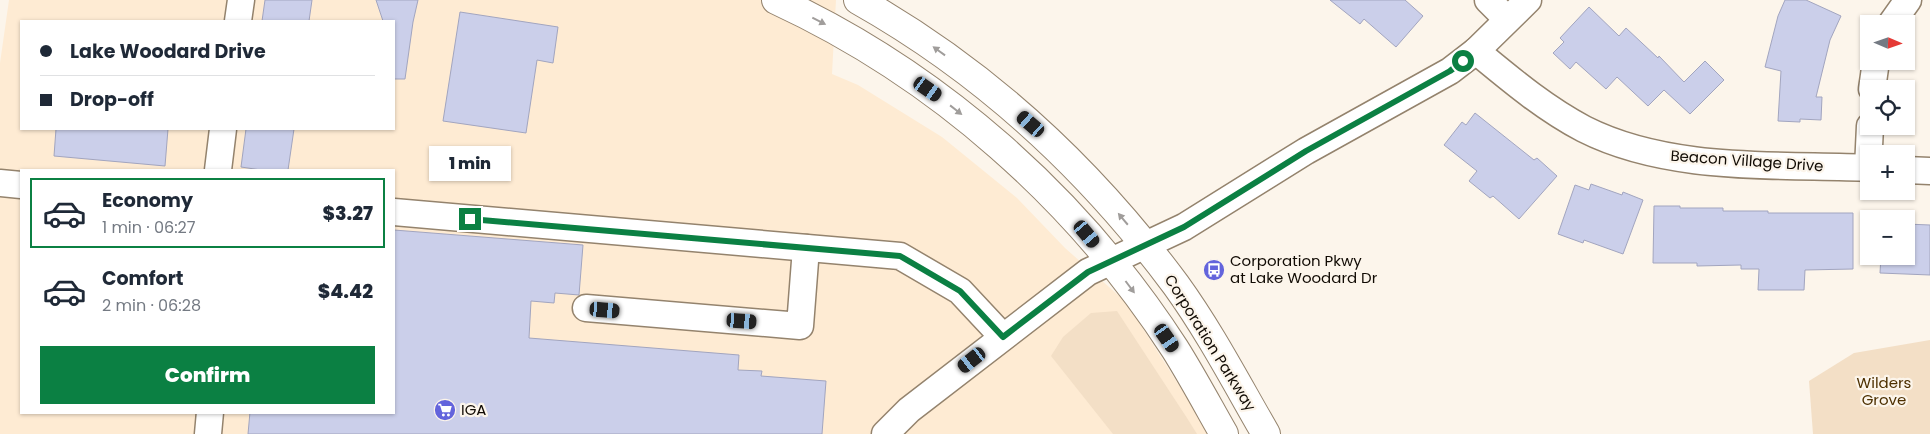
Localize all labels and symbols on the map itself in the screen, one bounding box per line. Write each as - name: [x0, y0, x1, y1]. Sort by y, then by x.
- north arrow: [1860, 15, 1915, 70]
- one-way arrow: [812, 17, 827, 25]
- one-way arrow: [933, 45, 946, 56]
- route start: [1452, 50, 1474, 72]
- car: [911, 74, 944, 104]
- one-way arrow: [949, 104, 962, 115]
- car: [1014, 108, 1047, 140]
- street label: Beacon Village Drive: [1670, 145, 1824, 176]
- callout: 1 min: [429, 146, 511, 182]
- route end: [459, 208, 481, 230]
- one-way arrow: [1117, 213, 1128, 226]
- car: [1071, 218, 1102, 250]
- place label: Corporation Pkwy at Lake Woodard Dr: [1230, 250, 1378, 288]
- bus stop icon: Corporation Pkwy at Lake Woodard Dr: [1202, 258, 1226, 282]
- street label: Corporation Parkway: [1160, 270, 1261, 416]
- one-way arrow: [1125, 280, 1136, 293]
- car: [589, 301, 620, 319]
- car: [726, 312, 757, 330]
- car: [1152, 321, 1181, 355]
- car: [955, 345, 988, 375]
- park label: Wilders Grove: [1857, 372, 1912, 410]
- supermarket icon: IGA: [433, 398, 457, 422]
- place label: IGA: [461, 399, 486, 420]

